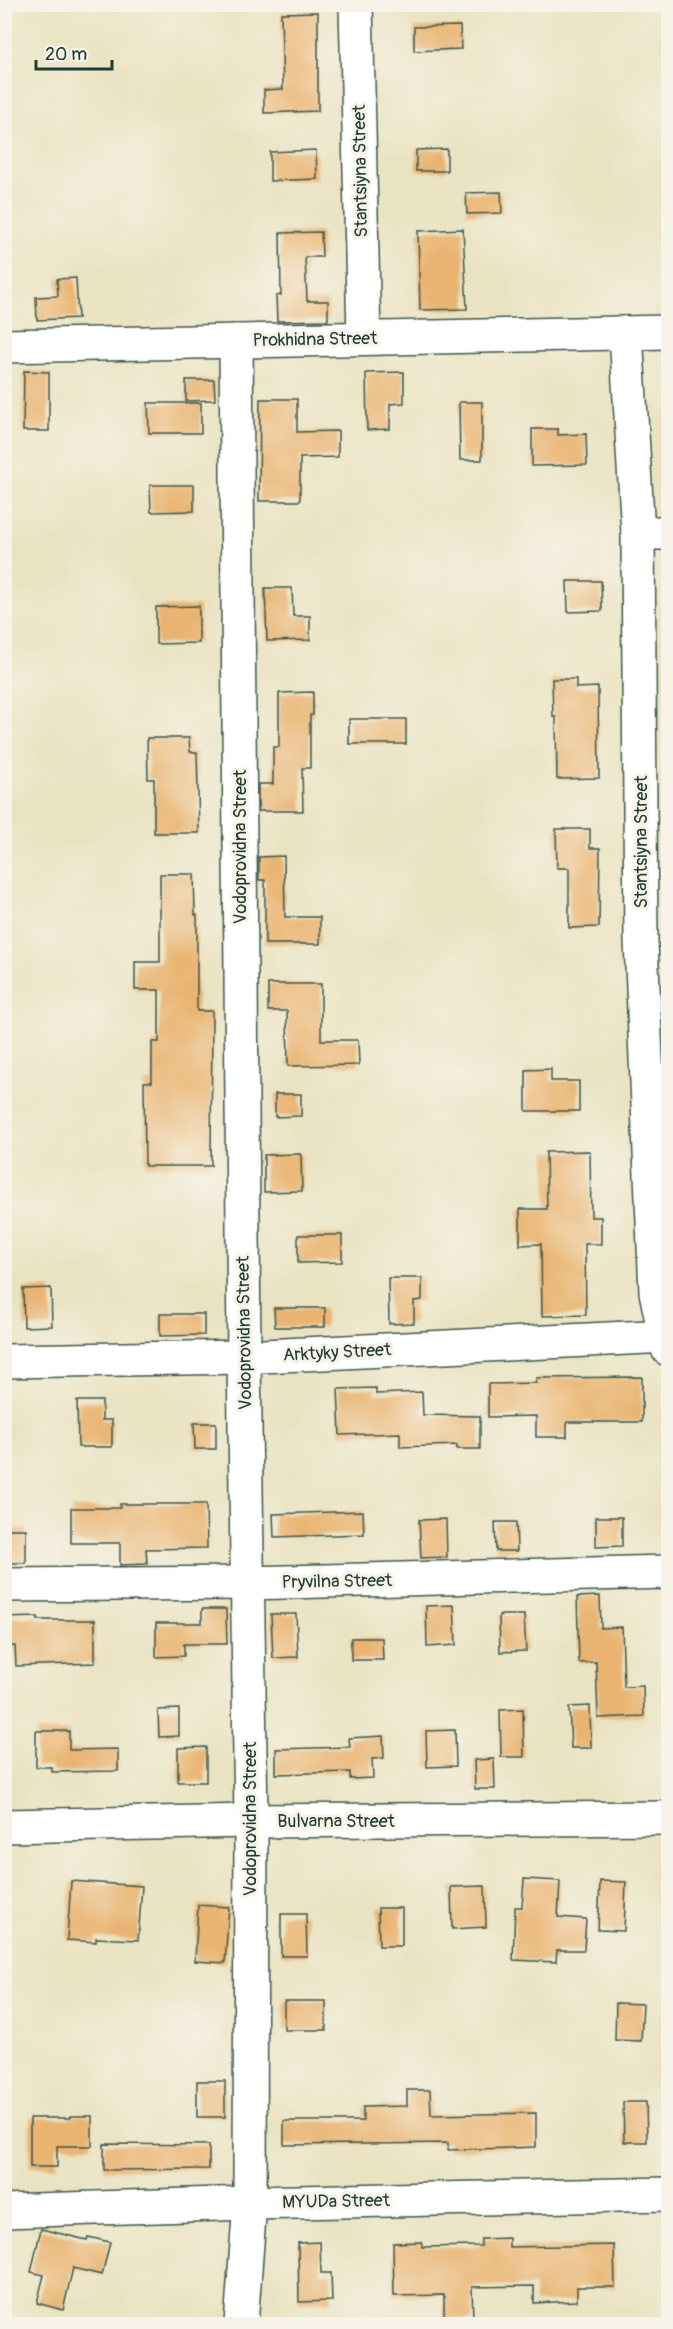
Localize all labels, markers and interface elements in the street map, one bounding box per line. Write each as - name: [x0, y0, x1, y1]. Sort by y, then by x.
- scale bar: [36, 33, 112, 71]
- text: 20 m: [45, 43, 87, 66]
- street label: Stantsiyna Street: [348, 104, 373, 238]
- street label: Prokhidna Street: [252, 327, 378, 352]
- street label: Vodoprovidna Street: [229, 769, 252, 924]
- street label: Stantsiyna Street: [630, 775, 653, 909]
- street label: Vodoprovidna Street: [232, 1255, 257, 1410]
- street label: Arktyky Street: [282, 1338, 393, 1367]
- street label: Pryvilna Street: [282, 1569, 393, 1594]
- street label: Vodoprovidna Street: [239, 1741, 262, 1896]
- street label: Bulvarna Street: [277, 1810, 396, 1833]
- street label: MYUDa Street: [282, 2189, 391, 2214]

